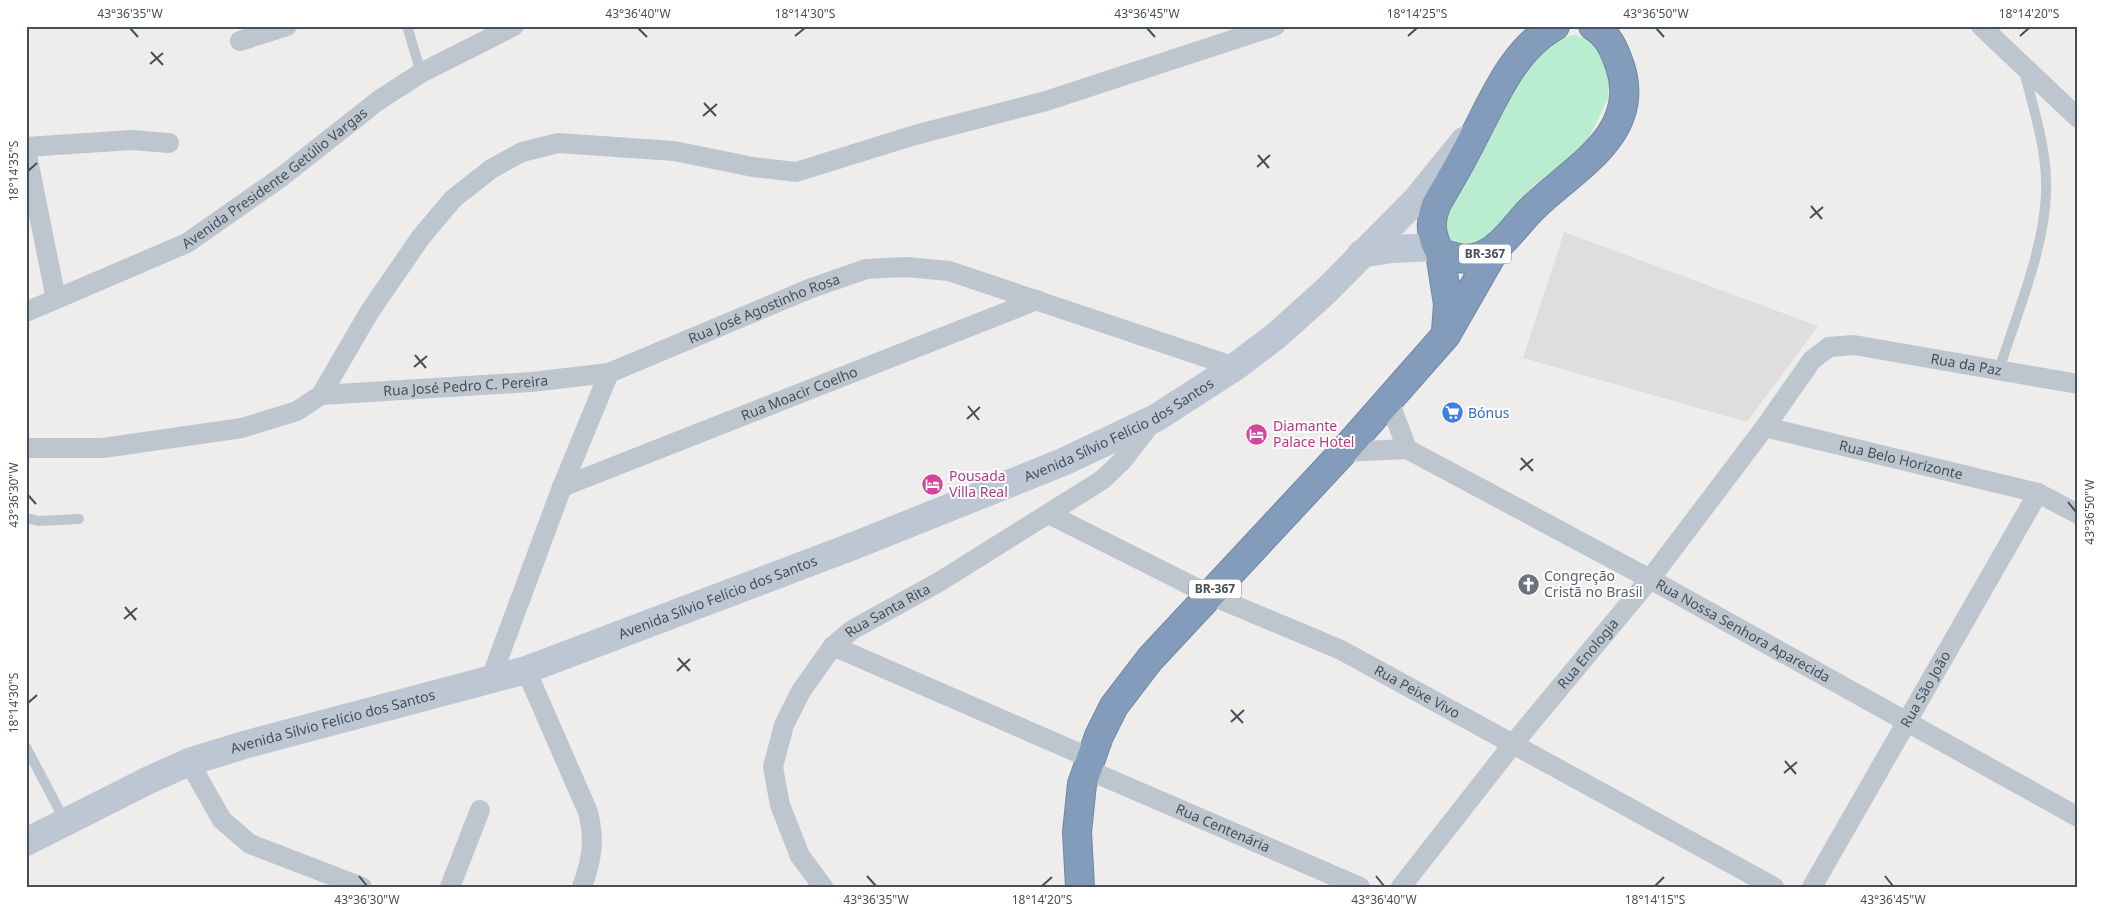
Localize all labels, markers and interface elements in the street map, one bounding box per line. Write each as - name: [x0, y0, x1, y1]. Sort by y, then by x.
- text: 43°36'35"W: [97, 5, 163, 22]
- text: 43°36'40"W: [605, 5, 671, 22]
- text: 18°14'30"S: [775, 5, 836, 22]
- text: 43°36'45"W: [1114, 5, 1180, 22]
- text: 18°14'25"S: [1387, 5, 1448, 22]
- text: 43°36'50"W: [1623, 5, 1689, 22]
- text: 18°14'20"S: [1999, 5, 2060, 22]
- street label: Avenida Presidente Getúlio Vargas: [178, 103, 371, 253]
- text: 18°14'35"S: [5, 140, 22, 201]
- road number: BR-367: [1459, 244, 1511, 264]
- street label: Rua José Agostinho Rosa: [685, 269, 842, 348]
- street label: Rua da Paz: [1929, 349, 2004, 380]
- street label: Rua Moacir Coelho: [738, 362, 860, 425]
- street label: Rua José Pedro C. Pereira: [383, 370, 549, 400]
- street label: Avenida Sílvio Felício dos Santos: [1021, 373, 1217, 486]
- supermarket icon: Bónus: [1440, 401, 1464, 425]
- place label: Bónus: [1468, 403, 1510, 422]
- place label: Diamante Palace Hotel: [1273, 416, 1354, 451]
- hotel icon: Diamante Palace Hotel: [1245, 422, 1269, 446]
- street label: Rua Belo Horizonte: [1837, 435, 1965, 484]
- text: 43°36'30"W: [5, 462, 22, 528]
- place label: Pousada Villa Real: [949, 466, 1008, 501]
- hotel icon: Pousada Villa Real: [921, 472, 945, 496]
- text: 43°36'50"W: [2081, 479, 2098, 545]
- street label: Avenida Sílvio Felício dos Santos: [615, 551, 820, 643]
- place label: Congreção Cristã no Brasil: [1544, 566, 1643, 601]
- church icon: Congreção Cristã no Brasil: [1516, 572, 1540, 596]
- street label: Rua Nossa Senhora Aparecida: [1652, 574, 1834, 686]
- street label: Rua Santa Rita: [840, 579, 933, 641]
- road number: BR-367: [1189, 580, 1241, 598]
- street label: Rua Enologia: [1553, 614, 1622, 693]
- street label: Rua São João: [1896, 647, 1954, 731]
- street label: Rua Peixe Vivo: [1371, 660, 1464, 722]
- text: 18°14'30"S: [5, 672, 22, 733]
- street label: Avenida Sílvio Felício dos Santos: [228, 685, 437, 758]
- street label: Rua Centenária: [1173, 799, 1273, 856]
- text: 43°36'30"W: [334, 891, 400, 908]
- text: 43°36'35"W: [843, 891, 909, 908]
- text: 18°14'20"S: [1012, 891, 1073, 908]
- text: 43°36'40"W: [1351, 891, 1417, 908]
- text: 18°14'15"S: [1625, 891, 1686, 908]
- text: 43°36'45"W: [1860, 891, 1926, 908]

